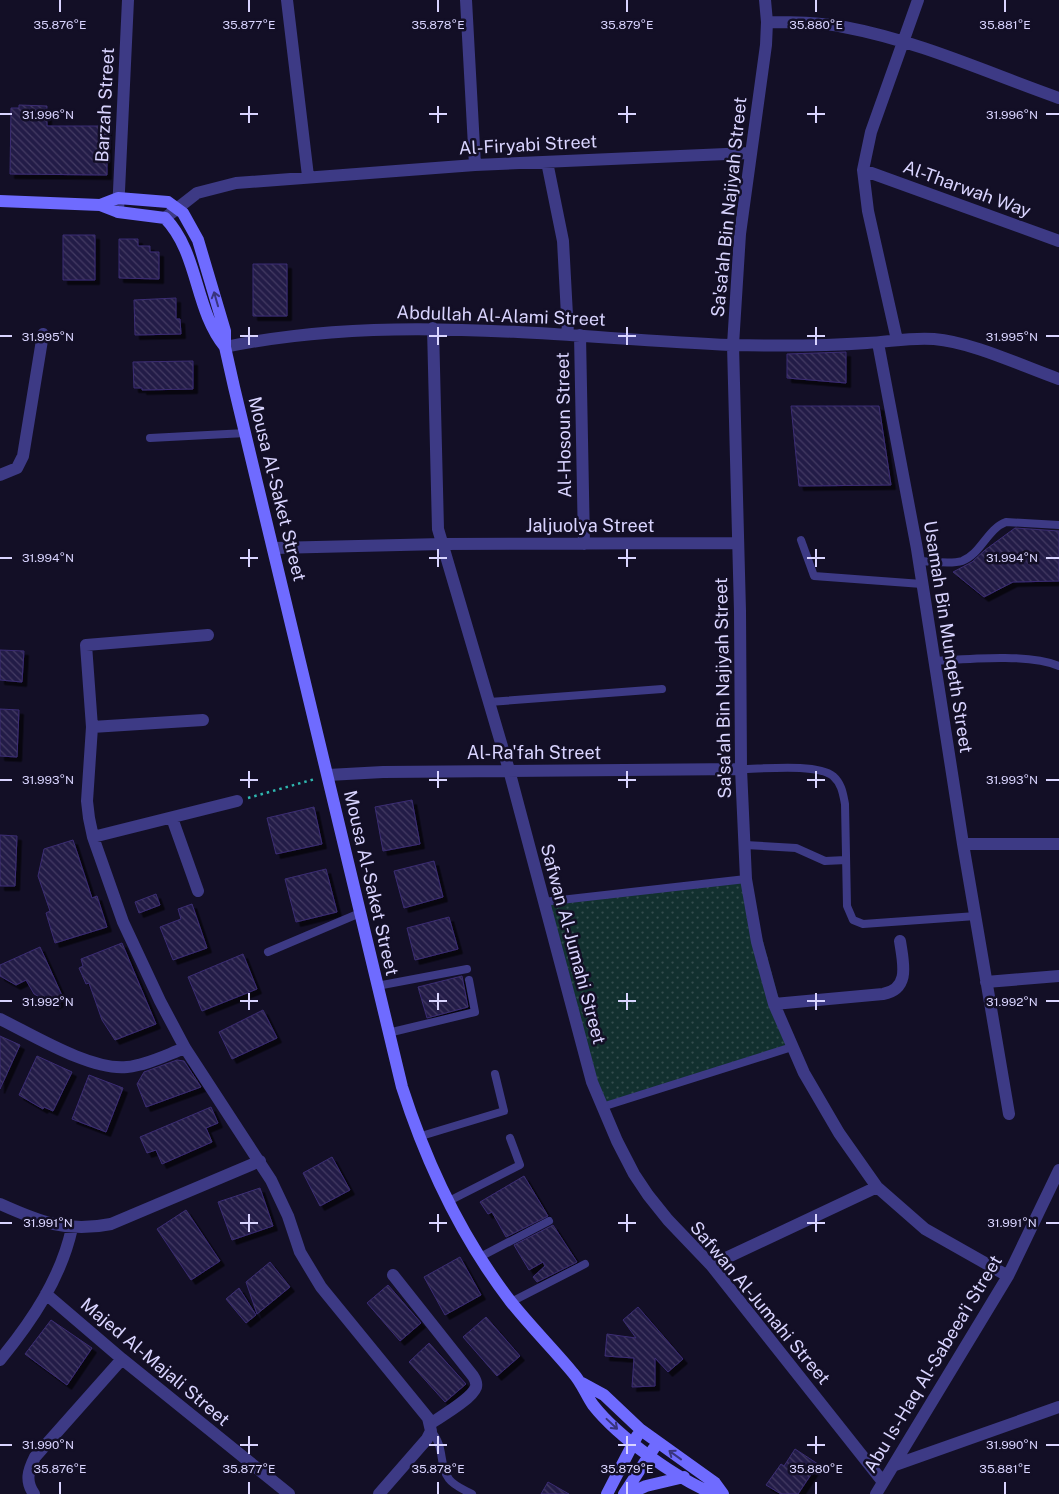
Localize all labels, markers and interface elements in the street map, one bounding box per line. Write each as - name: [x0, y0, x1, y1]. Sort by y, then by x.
- text: 35.876°E: [34, 18, 86, 32]
- text: 35.877°E: [222, 18, 276, 32]
- text: 35.878°E: [411, 18, 465, 32]
- text: 35.879°E: [601, 18, 653, 32]
- text: 35.880°E: [789, 18, 843, 32]
- text: 35.881°E: [979, 18, 1031, 32]
- street label: Barzah Street: [91, 47, 118, 163]
- street label: Sa'sa'ah Bin Najiyah Street: [706, 96, 751, 318]
- text: 31.996°N: [22, 108, 74, 122]
- text: 31.996°N: [986, 108, 1038, 122]
- street label: Al-Firyabi Street: [458, 130, 598, 159]
- street label: Al-Tharwah Way: [900, 156, 1034, 222]
- one-way arrow: [210, 292, 220, 308]
- street label: Abdullah Al-Alami Street: [396, 301, 606, 330]
- text: 31.995°N: [22, 330, 74, 344]
- text: 31.995°N: [986, 330, 1038, 344]
- street label: Al-Hosoun Street: [552, 352, 575, 498]
- street label: Mousa Al-Saket Street: [244, 394, 311, 583]
- street label: Jaljuolya Street: [525, 515, 655, 536]
- street label: Usamah Bin Munqeth Street: [920, 519, 977, 755]
- text: 31.994°N: [22, 551, 74, 565]
- text: 31.994°N: [986, 551, 1038, 565]
- street label: Sa'sa'ah Bin Najiyah Street: [710, 577, 735, 799]
- street label: Al-Ra'fah Street: [467, 742, 601, 763]
- text: 31.993°N: [22, 773, 74, 787]
- text: 31.993°N: [986, 773, 1038, 787]
- street label: Mousa Al-Saket Street: [340, 788, 403, 978]
- street label: Safwan Al-Jumahi Street: [537, 841, 610, 1046]
- text: 31.992°N: [22, 995, 74, 1009]
- text: 31.992°N: [986, 995, 1038, 1009]
- text: 31.991°N: [23, 1216, 73, 1230]
- text: 31.991°N: [987, 1216, 1037, 1230]
- street label: Safwan Al-Jumahi Street: [686, 1217, 835, 1389]
- street label: Abu Is-Haq Al-Sabeea'i Street: [859, 1251, 1006, 1476]
- street label: Majed Al-Majali Street: [77, 1293, 234, 1430]
- one-way arrow: [606, 1418, 619, 1430]
- text: 31.990°N: [22, 1438, 74, 1452]
- text: 31.990°N: [986, 1438, 1038, 1452]
- one-way arrow: [669, 1449, 682, 1460]
- text: 35.876°E: [34, 1462, 86, 1476]
- text: 35.877°E: [222, 1462, 276, 1476]
- text: 35.878°E: [411, 1462, 465, 1476]
- text: 35.879°E: [601, 1462, 653, 1476]
- text: 35.880°E: [789, 1462, 843, 1476]
- text: 35.881°E: [979, 1462, 1031, 1476]

